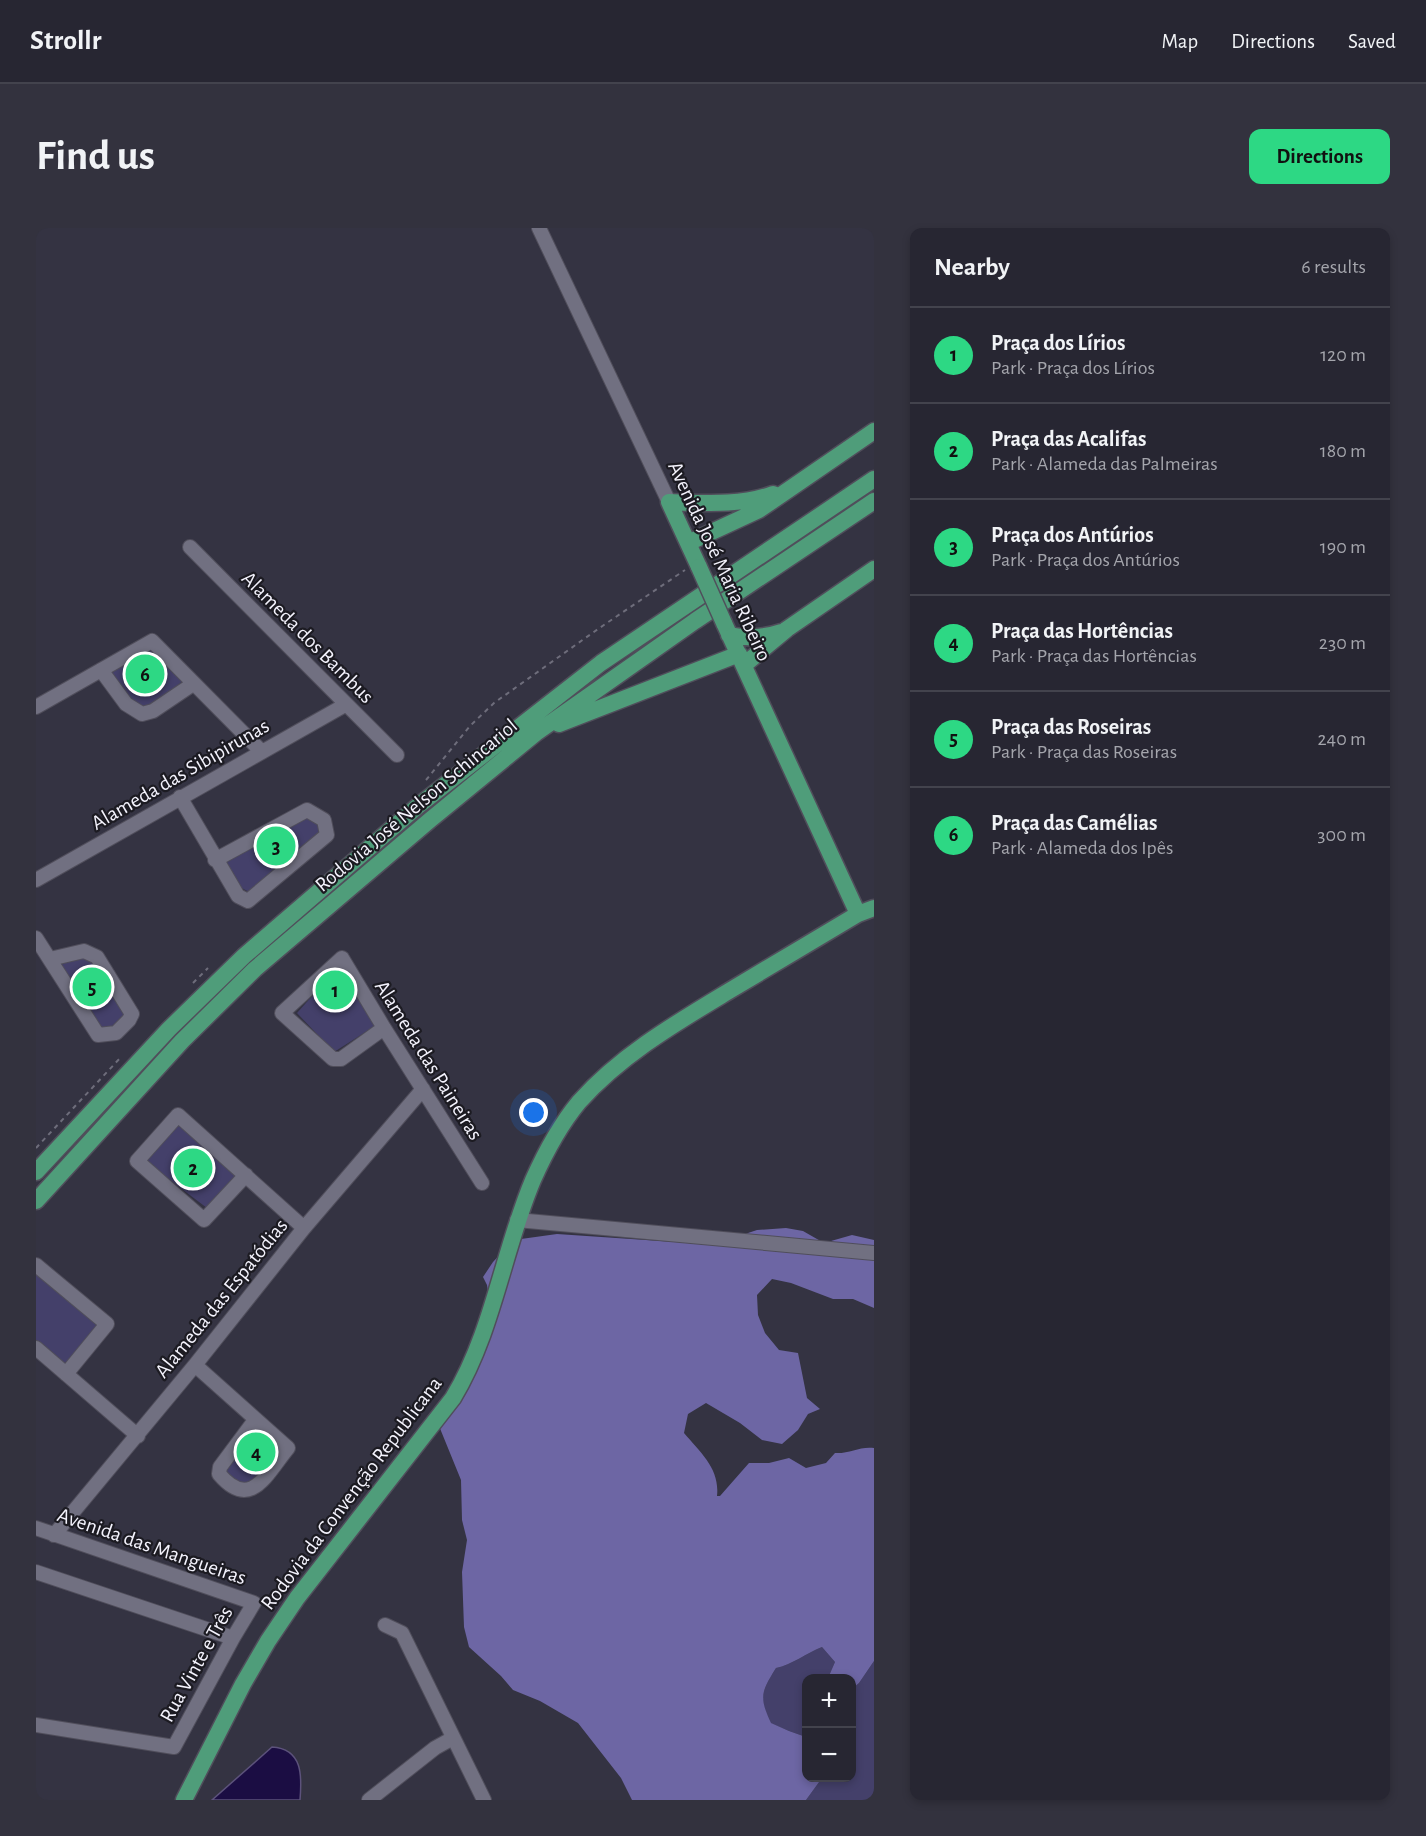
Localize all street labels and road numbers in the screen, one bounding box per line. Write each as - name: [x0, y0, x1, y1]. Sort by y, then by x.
- street label: Avenida José Maria Ribeiro: [664, 458, 775, 664]
- street label: Alameda dos Bambus: [238, 567, 378, 707]
- street label: Alameda das Sibipirunas: [88, 715, 273, 834]
- street label: Rodovia José Nelson Schincariol: [311, 715, 521, 896]
- street label: Alameda das Paineiras: [371, 977, 486, 1144]
- street label: Alameda das Espatódias: [151, 1215, 292, 1382]
- street label: Rodovia da Convenção Republicana: [257, 1373, 446, 1614]
- street label: Avenida das Mangueiras: [55, 1504, 249, 1589]
- street label: Rua Vinte e Três: [156, 1603, 237, 1726]

